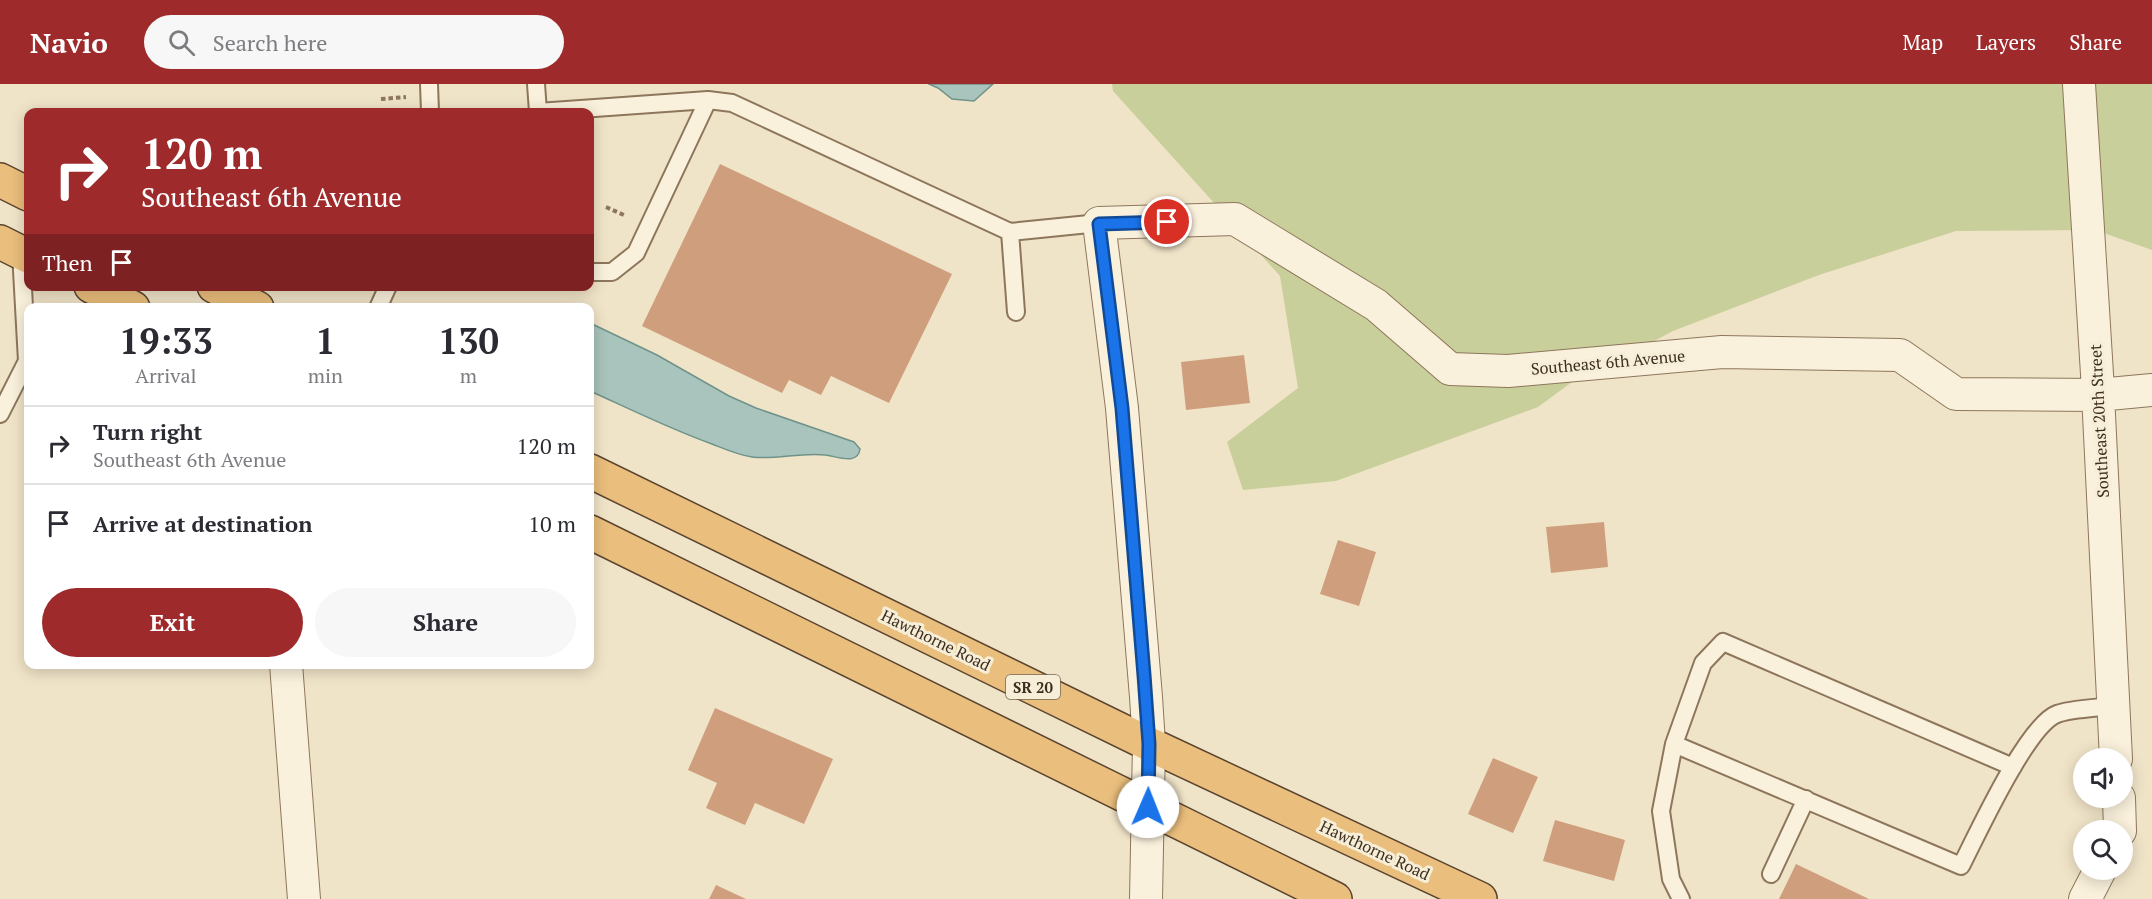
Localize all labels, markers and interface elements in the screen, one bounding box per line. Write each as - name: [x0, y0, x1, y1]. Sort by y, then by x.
- search box: [144, 15, 564, 69]
- text: Navio: [30, 24, 108, 61]
- icon: search: [165, 26, 198, 59]
- text: Search here: [213, 28, 327, 57]
- text: Map: [1902, 28, 1943, 56]
- text: Layers: [1976, 28, 2036, 56]
- text: Share: [2069, 28, 2122, 56]
- text: 120 m: [141, 125, 262, 181]
- icon: right: [42, 132, 120, 210]
- text: Southeast 6th Avenue: [141, 179, 402, 215]
- pin: [1141, 196, 1192, 247]
- icon: arrive: [1150, 205, 1183, 238]
- icon: arrive: [105, 246, 138, 279]
- text: Then: [42, 248, 93, 277]
- text: 19:33: [119, 317, 213, 364]
- text: 1: [315, 317, 336, 364]
- text: 130: [438, 317, 499, 364]
- street label: Southeast 6th Avenue: [1530, 344, 1686, 380]
- street label: Southeast 20th Street: [2084, 344, 2114, 498]
- text: Arrival: [135, 362, 197, 389]
- text: min: [308, 362, 343, 389]
- text: m: [460, 362, 477, 389]
- text: Turn right: [93, 417, 202, 446]
- icon: right: [42, 429, 75, 462]
- text: 120 m: [516, 431, 576, 460]
- text: Southeast 6th Avenue: [93, 446, 286, 473]
- icon: arrive: [42, 507, 75, 540]
- text: Arrive at destination: [93, 509, 312, 538]
- text: 10 m: [528, 509, 576, 538]
- button: Exit: [42, 588, 303, 657]
- button: Share: [315, 588, 576, 657]
- street label: Hawthorne Road: [878, 604, 994, 676]
- road number: SR 20: [1006, 675, 1060, 699]
- map controls: [2073, 748, 2133, 880]
- button: sound: [2073, 748, 2133, 808]
- position arrow: [1116, 775, 1180, 839]
- street label: Hawthorne Road: [1316, 815, 1434, 885]
- button: search: [2073, 820, 2133, 880]

